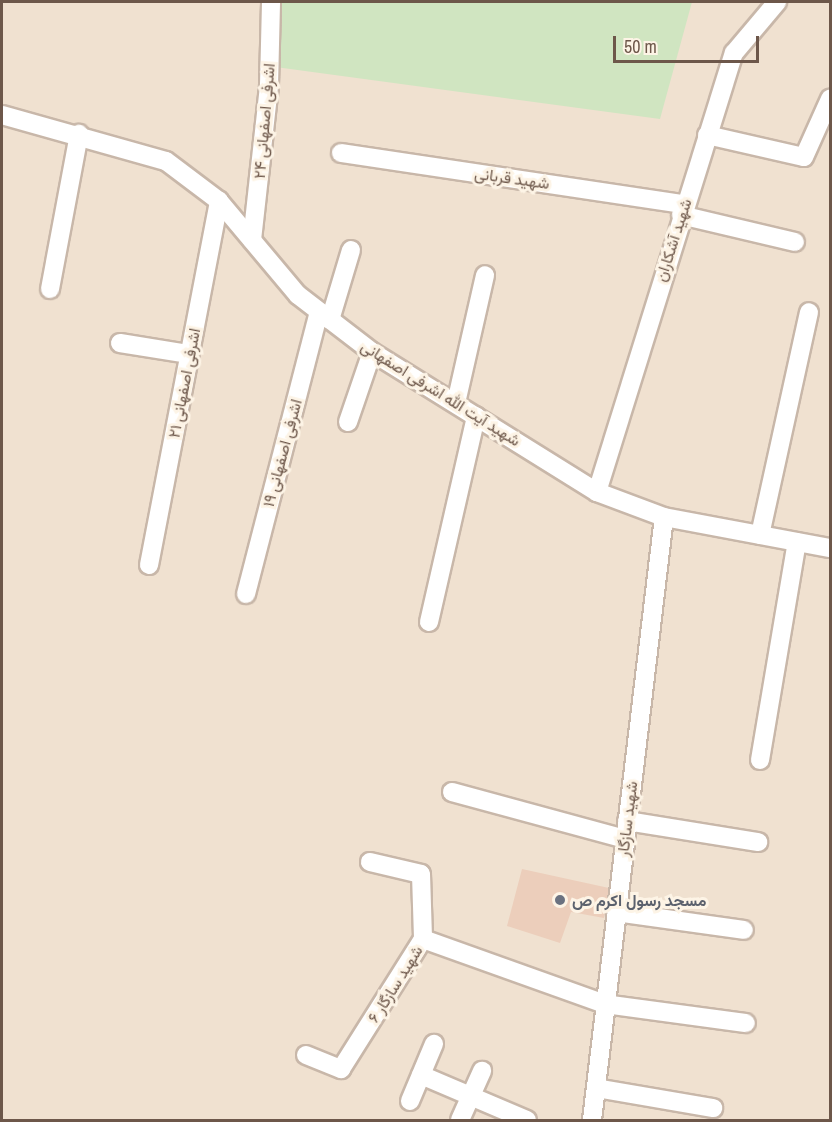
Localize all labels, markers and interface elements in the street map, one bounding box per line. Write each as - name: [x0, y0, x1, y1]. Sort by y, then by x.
- scale bar: [616, 24, 762, 62]
- text: 50 m: [624, 34, 657, 59]
- street label: اشرفی اصفهانی ۲۴: [249, 62, 279, 180]
- street label: شهید قربانی: [473, 163, 551, 193]
- street label: شهید آشکاران: [651, 196, 695, 284]
- street label: اشرفی اصفهانی ۲۱: [164, 326, 204, 440]
- street label: شهید آیت الله اشرفی اصفهانی: [358, 336, 524, 450]
- street label: اشرفی اصفهانی ۱۹: [258, 397, 306, 509]
- street label: شهید سازگار: [613, 780, 641, 858]
- place label: مسجد رسول اکرم ص: [572, 890, 706, 910]
- marker: مسجد رسول اکرم ص: [553, 893, 567, 907]
- street label: شهید سازگار ۶: [364, 942, 426, 1026]

